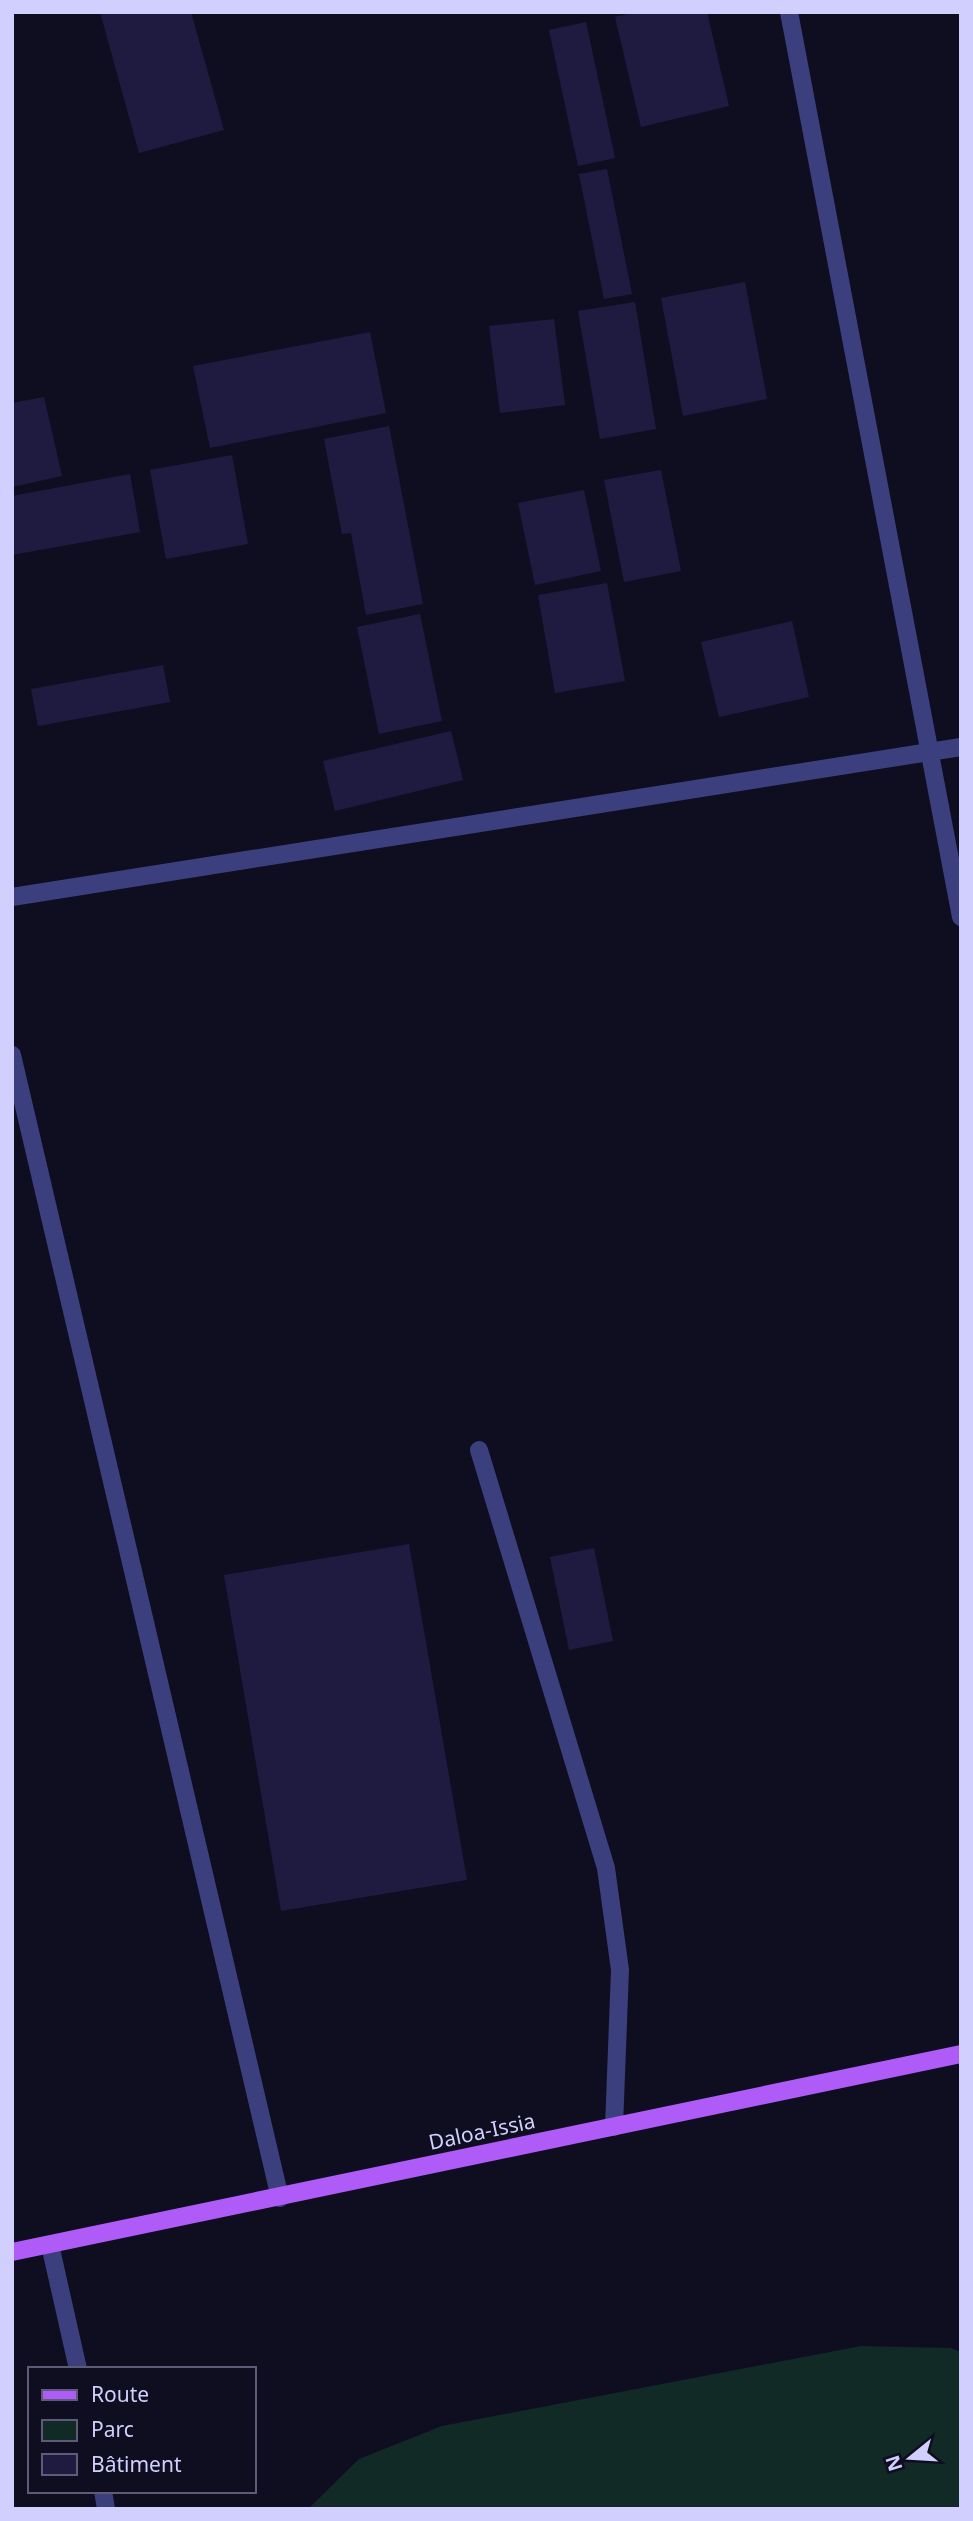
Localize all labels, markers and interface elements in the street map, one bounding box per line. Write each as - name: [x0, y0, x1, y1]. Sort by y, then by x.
- street label: Daloa-Issia: [426, 2106, 538, 2156]
- legend: [28, 2367, 256, 2493]
- text: Route: [91, 2380, 149, 2408]
- text: Parc: [91, 2415, 134, 2443]
- north arrow: [875, 2423, 945, 2493]
- text: Bâtiment: [91, 2450, 182, 2478]
- text: N: [879, 2452, 909, 2475]

